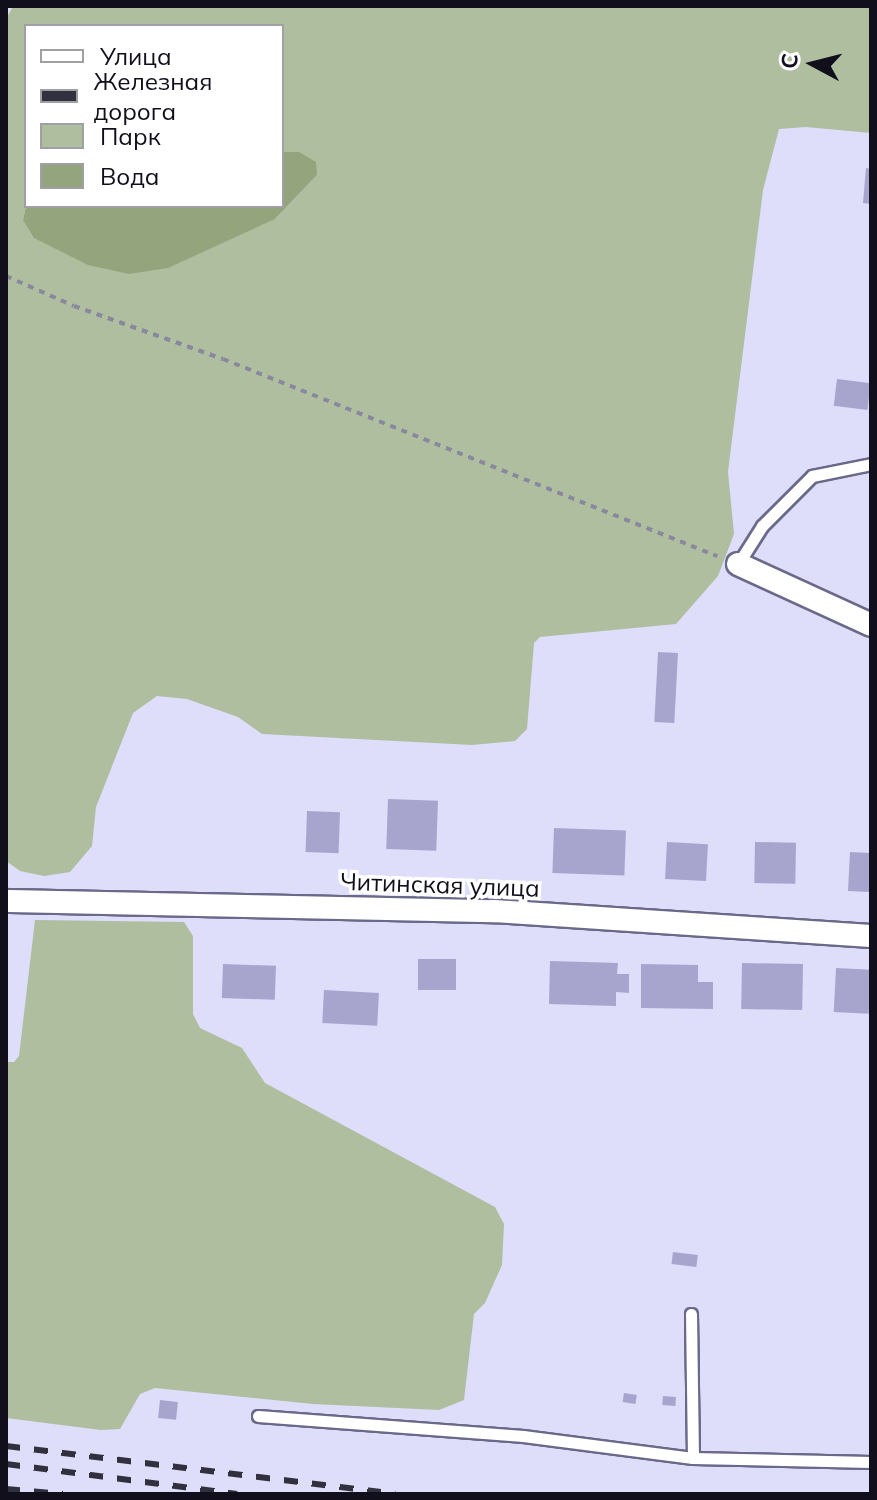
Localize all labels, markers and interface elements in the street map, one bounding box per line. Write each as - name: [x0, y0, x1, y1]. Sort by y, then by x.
- legend: [24, 24, 284, 208]
- north arrow: [773, 24, 853, 104]
- text: Улица: [100, 41, 172, 71]
- text: С: [774, 52, 804, 70]
- text: Железная дорога: [94, 66, 212, 126]
- text: Парк: [100, 121, 161, 151]
- text: Вода: [100, 161, 160, 191]
- street label: Читинская улица: [340, 867, 540, 903]

